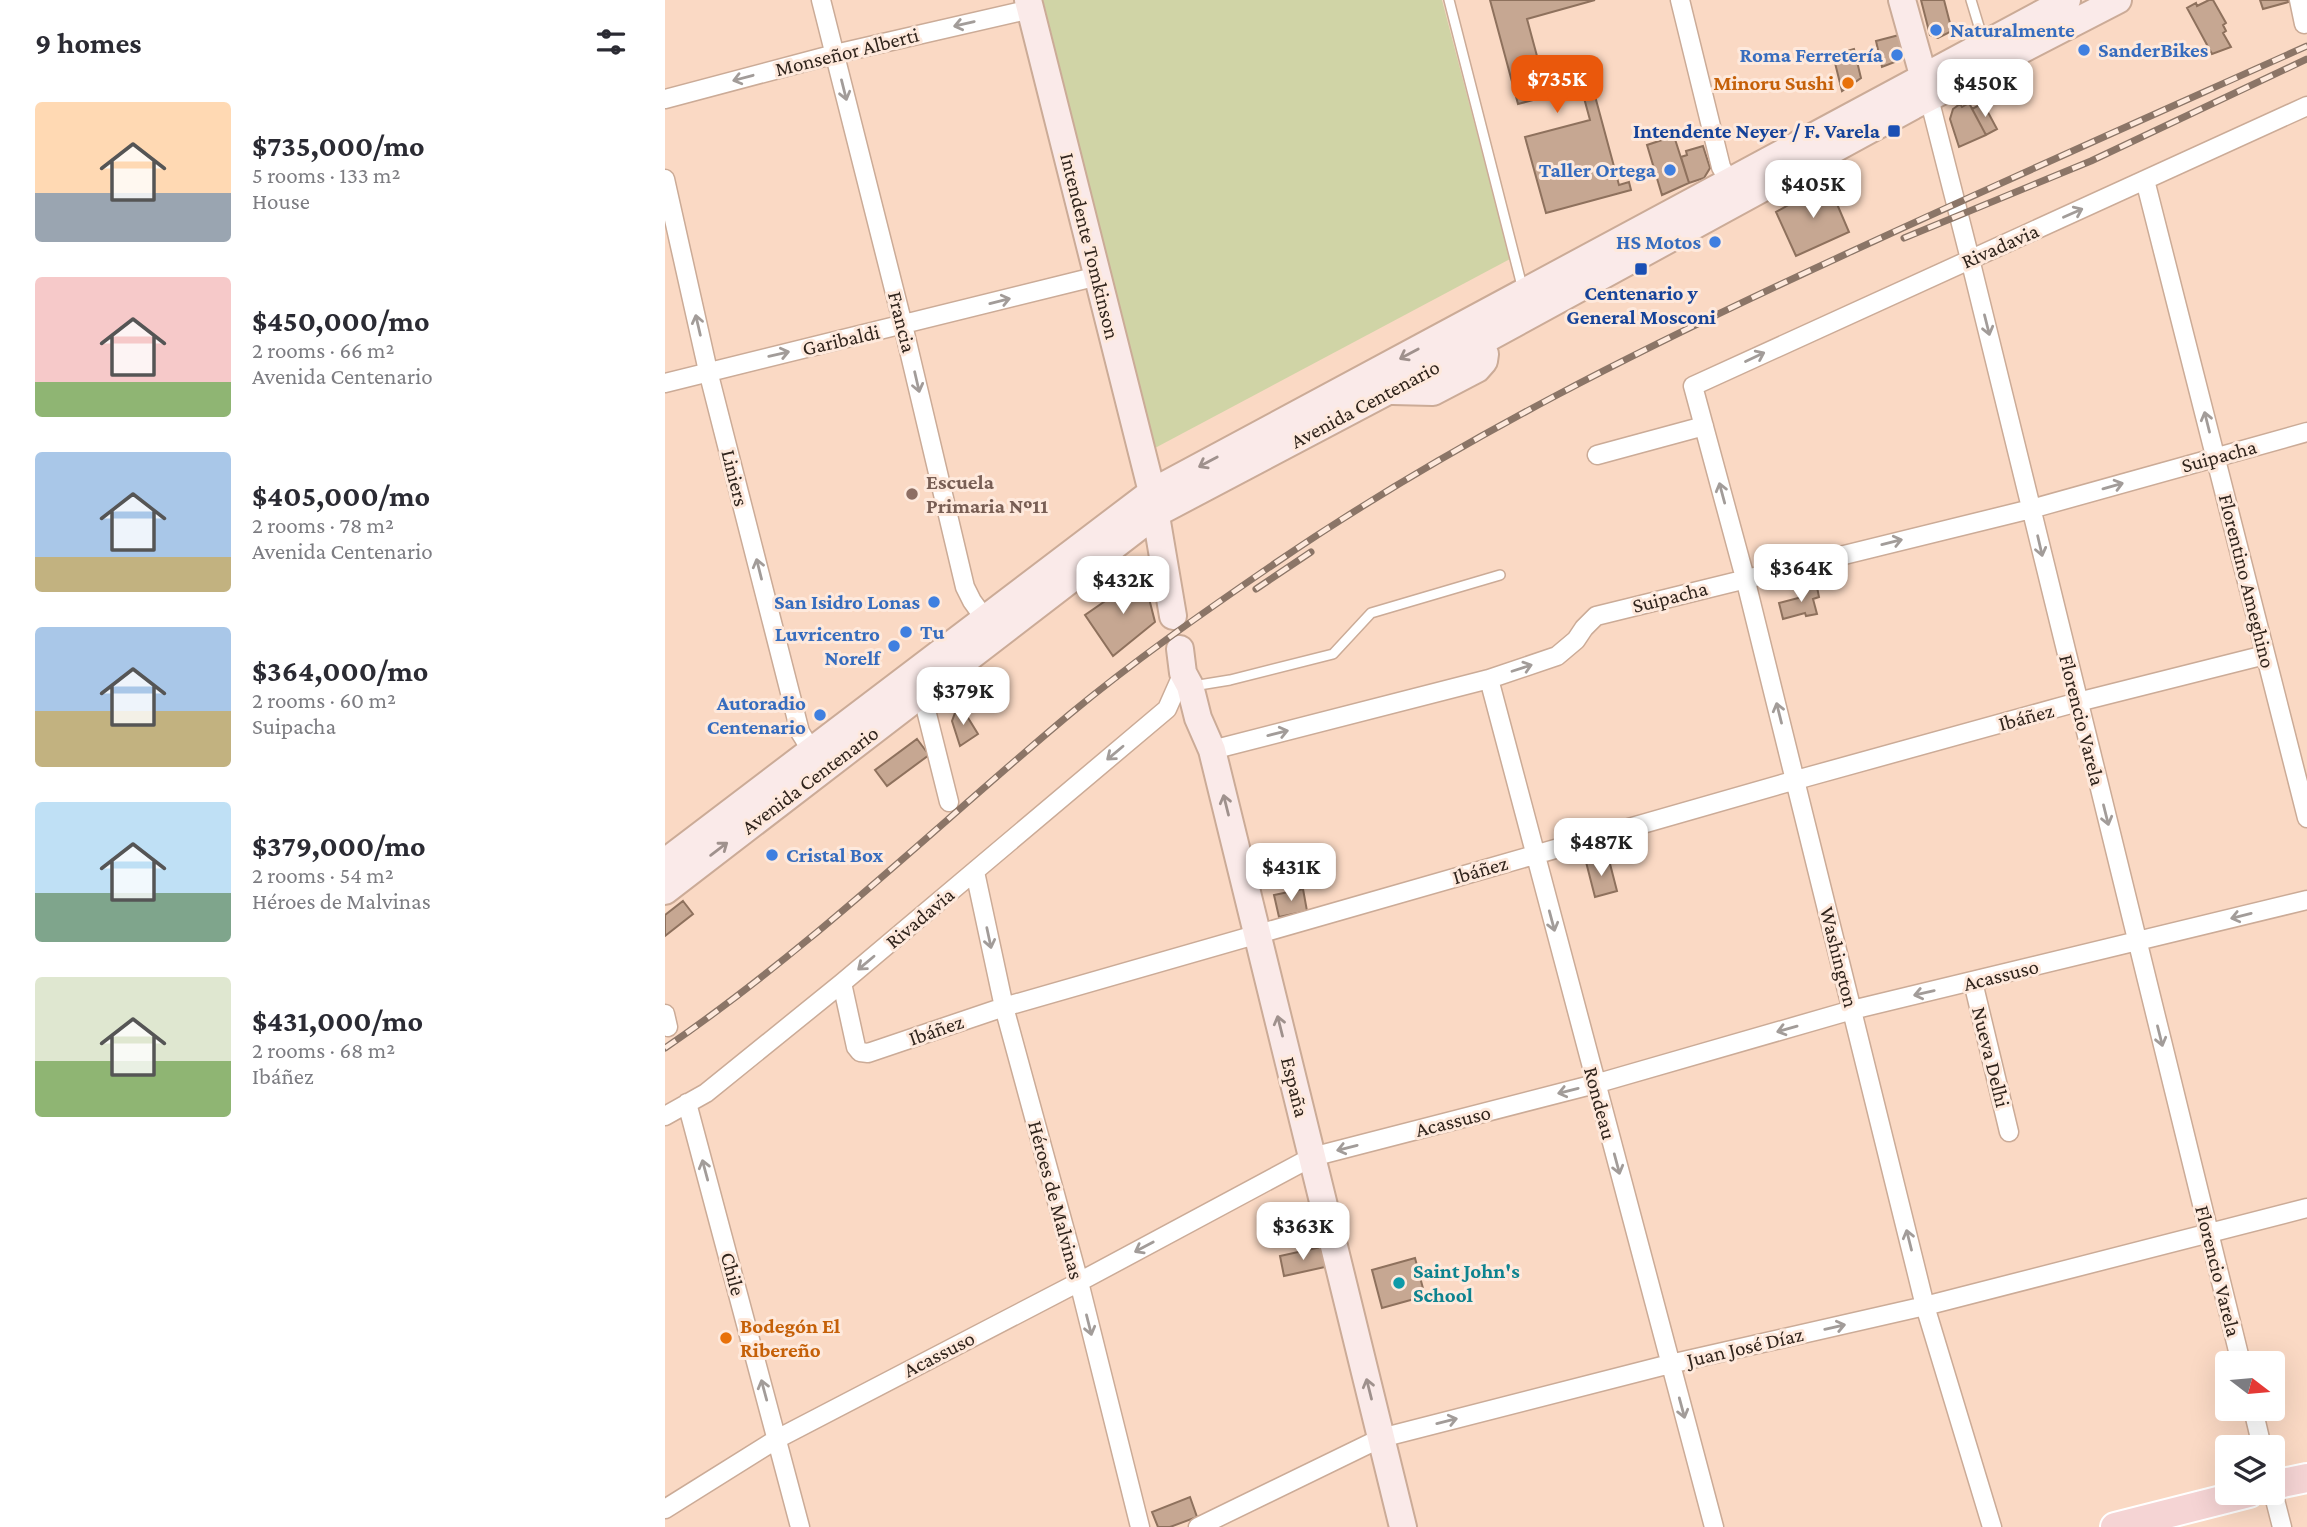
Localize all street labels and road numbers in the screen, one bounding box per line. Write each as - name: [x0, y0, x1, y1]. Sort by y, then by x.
- street label: Monseñor Alberti: [773, 22, 922, 81]
- street label: Intendente Tomkinson: [1055, 150, 1125, 342]
- street label: Rivadavia: [1958, 218, 2043, 274]
- street label: Francia: [883, 289, 921, 355]
- street label: Garibaldi: [800, 319, 882, 361]
- street label: Avenida Centenario: [1287, 355, 1443, 453]
- street label: Suipacha: [2179, 434, 2259, 478]
- street label: Liniers: [716, 447, 754, 509]
- street label: Florentino Ameghino: [2214, 491, 2280, 671]
- street label: Suipacha: [1630, 576, 1710, 618]
- street label: Florencio Varela: [2054, 652, 2110, 788]
- street label: Ibáñez: [1996, 698, 2056, 736]
- street label: Avenida Centenario: [737, 721, 883, 839]
- street label: Ibáñez: [1450, 851, 1510, 889]
- street label: Rivadavia: [881, 882, 959, 954]
- street label: Washington: [1815, 904, 1863, 1010]
- street label: Acassuso: [1961, 954, 2041, 996]
- street label: Nueva Delhi: [1967, 1004, 2015, 1110]
- street label: Ibáñez: [905, 1009, 967, 1051]
- street label: España: [1276, 1054, 1314, 1120]
- street label: Rondeau: [1579, 1064, 1621, 1142]
- street label: Acassuso: [1413, 1100, 1493, 1142]
- street label: Héroes de Malvinas: [1023, 1118, 1089, 1282]
- street label: Florencio Varela: [2190, 1203, 2246, 1339]
- street label: Chile: [716, 1250, 750, 1298]
- street label: Juan José Díaz: [1683, 1322, 1806, 1372]
- street label: Acassuso: [899, 1326, 979, 1382]

